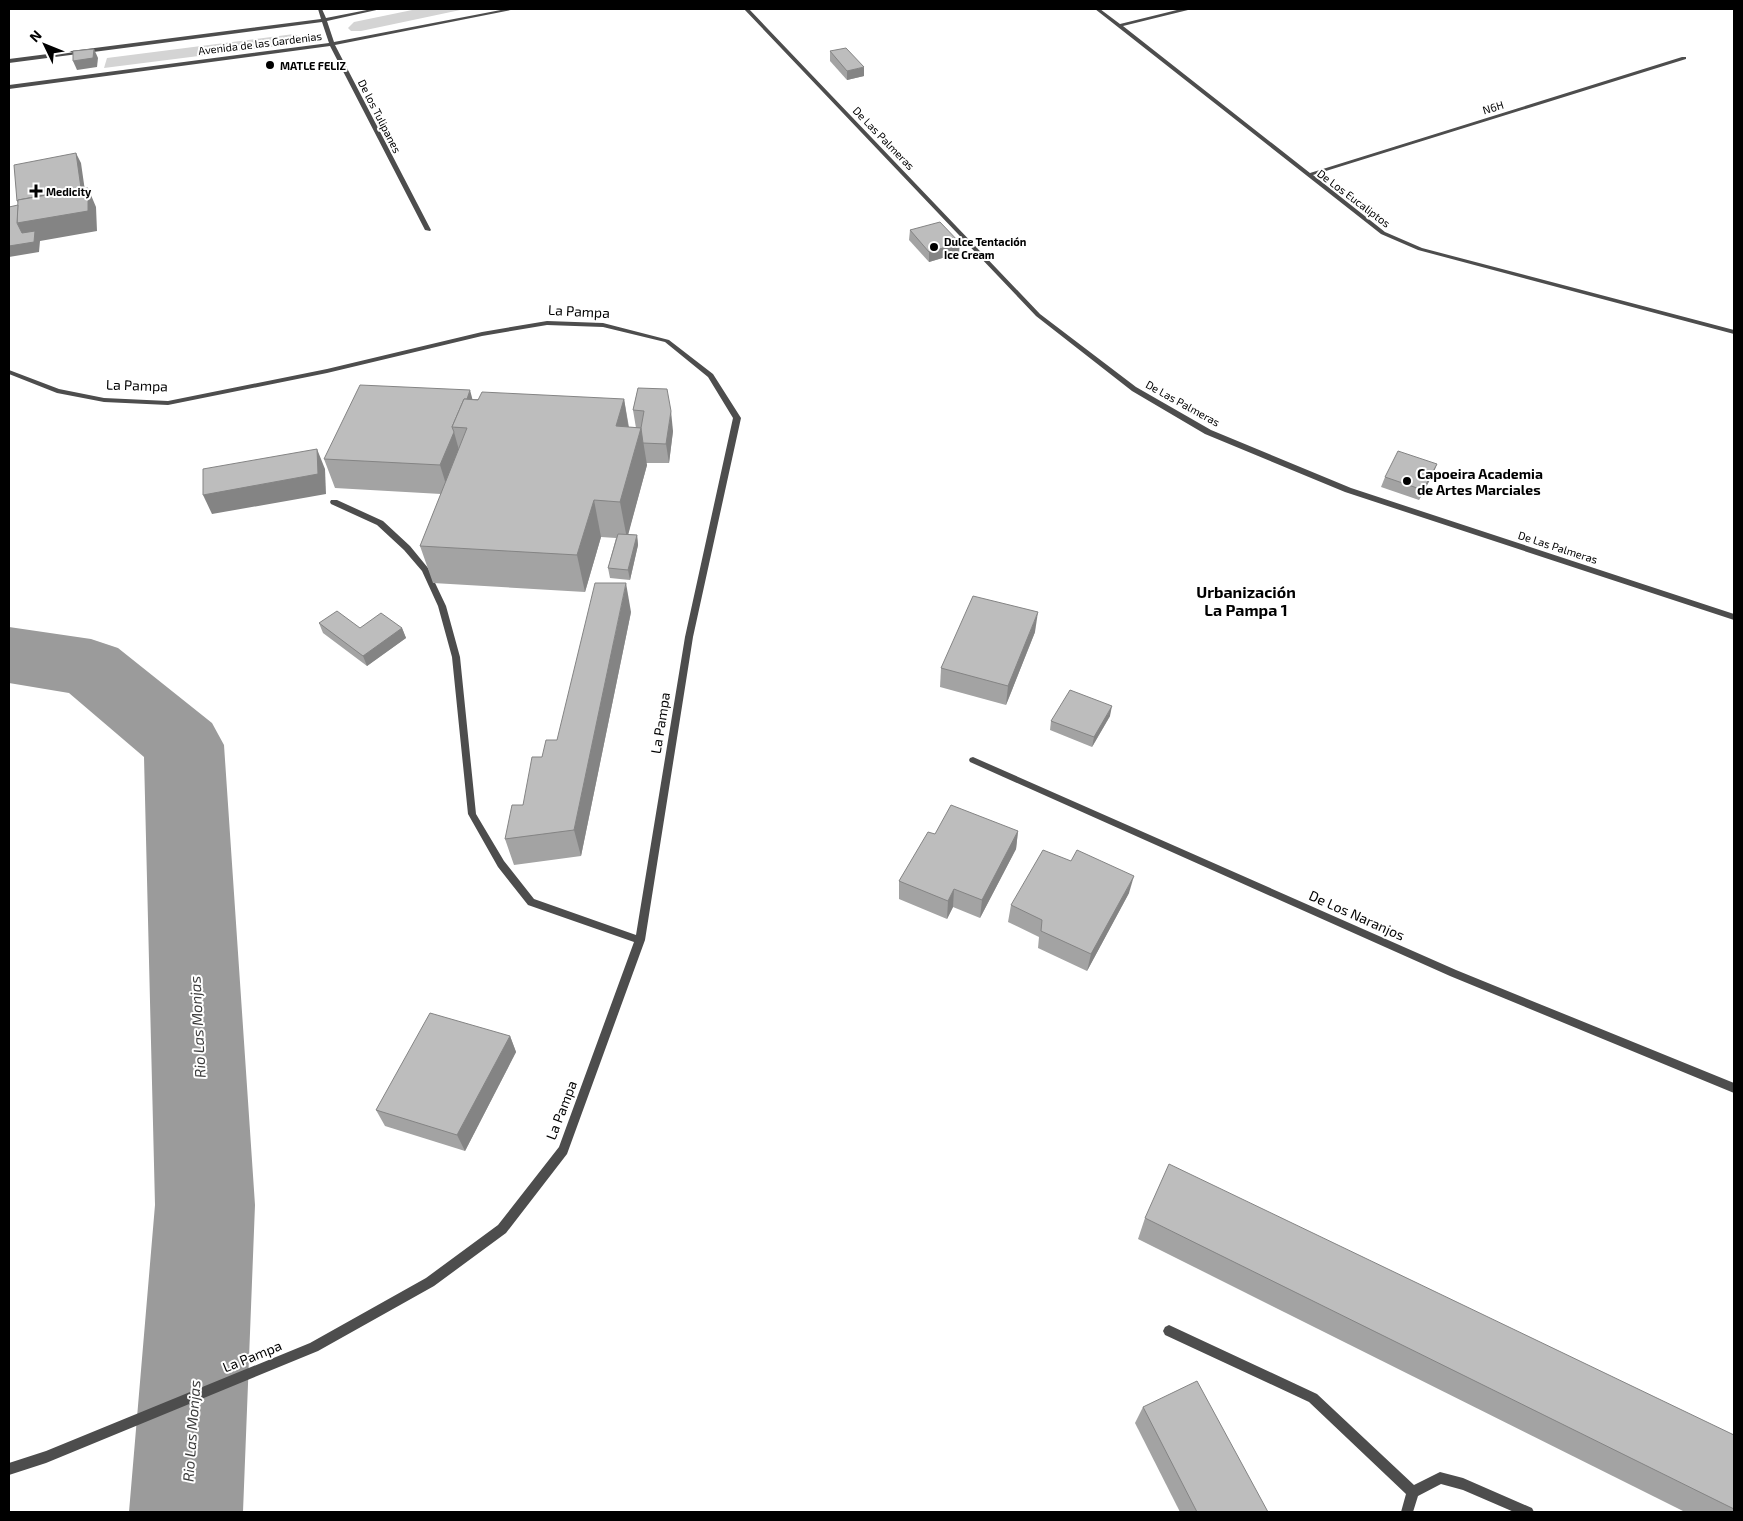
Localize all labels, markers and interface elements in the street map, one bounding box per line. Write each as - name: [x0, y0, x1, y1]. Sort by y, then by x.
- north arrow: [20, 20, 70, 70]
- text: N: [25, 26, 45, 45]
- street label: Avenida de las Gardenias: [197, 29, 323, 57]
- marker: MATLE FELIZ: [264, 59, 276, 71]
- place label: MATLE FELIZ: [280, 59, 346, 72]
- street label: De los Tulipanes: [356, 77, 404, 155]
- street label: N6H: [1481, 98, 1505, 116]
- street label: De Las Palmeras: [851, 104, 918, 173]
- street label: De Los Eucaliptos: [1315, 166, 1393, 230]
- marker: Medicity: [30, 185, 42, 197]
- place label: Medicity: [46, 185, 92, 199]
- place label: Dulce Tentación Ice Cream: [944, 235, 1026, 261]
- marker: Dulce Tentación Ice Cream: [928, 241, 940, 253]
- street label: La Pampa: [548, 301, 610, 321]
- street label: La Pampa: [106, 375, 168, 395]
- street label: De Las Palmeras: [1144, 377, 1223, 429]
- place label: Capoeira Academia de Artes Marciales: [1417, 465, 1543, 498]
- marker: Capoeira Academia de Artes Marciales: [1401, 475, 1413, 487]
- street label: De Las Palmeras: [1517, 528, 1600, 566]
- district label: Urbanización La Pampa 1: [1196, 582, 1296, 619]
- street label: La Pampa: [647, 691, 673, 755]
- street label: De Los Naranjos: [1307, 886, 1407, 944]
- water label: Rio Las Monjas: [185, 975, 210, 1078]
- street label: La Pampa: [542, 1078, 580, 1142]
- street label: La Pampa: [220, 1337, 284, 1375]
- water label: Rio Las Monjas: [178, 1379, 205, 1483]

